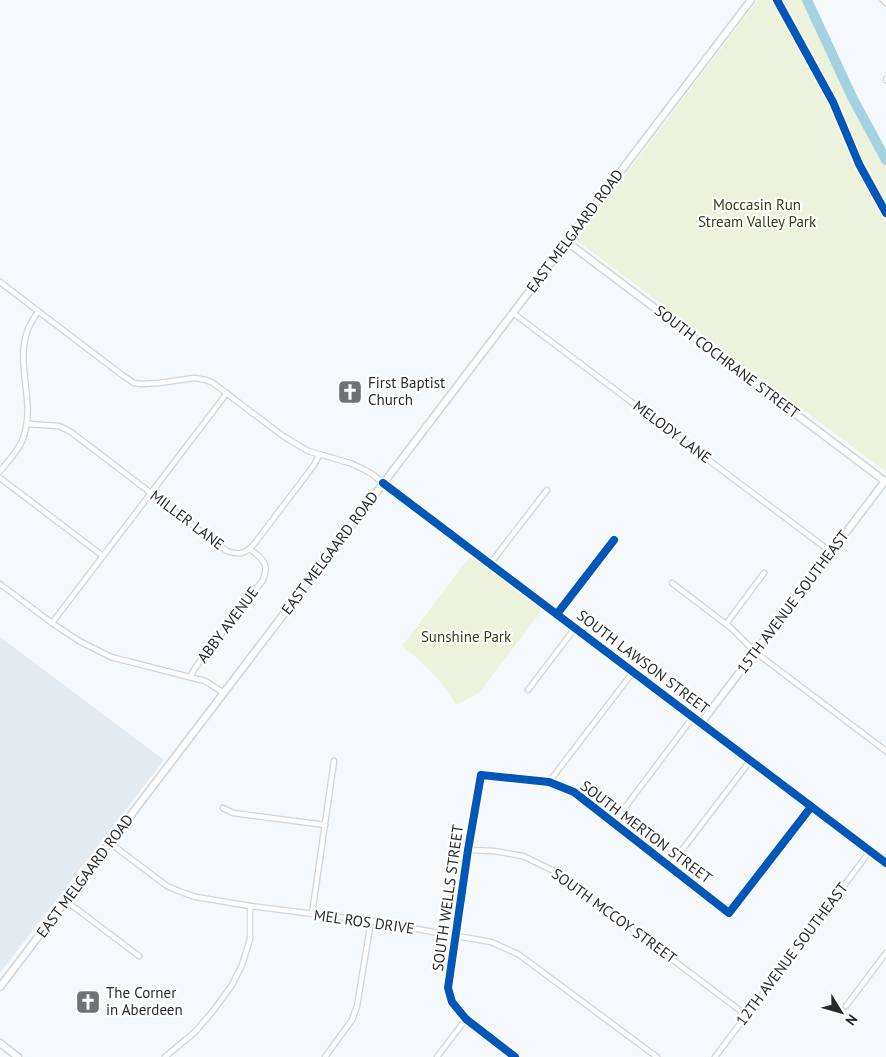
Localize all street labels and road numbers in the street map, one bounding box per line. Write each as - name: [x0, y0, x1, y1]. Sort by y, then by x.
- street label: EAST MELGAARD ROAD: [522, 165, 627, 296]
- street label: SOUTH COCHRANE STREET: [651, 301, 804, 423]
- street label: MELODY LANE: [629, 396, 715, 467]
- street label: MILLER LANE: [147, 486, 228, 554]
- street label: EAST MELGAARD ROAD: [277, 487, 382, 618]
- street label: 15TH AVENUE SOUTHEAST: [733, 526, 853, 677]
- street label: ABBY AVENUE: [193, 583, 262, 667]
- street label: SOUTH LAWSON STREET: [573, 606, 714, 718]
- street label: SOUTH MERTON STREET: [577, 776, 716, 888]
- street label: EAST MELGAARD ROAD: [32, 810, 137, 941]
- street label: SOUTH WELLS STREET: [428, 823, 467, 972]
- street label: SOUTH MCCOY STREET: [548, 864, 681, 968]
- street label: 12TH AVENUE SOUTHEAST: [732, 879, 852, 1029]
- street label: MEL ROS DRIVE: [313, 905, 416, 938]

